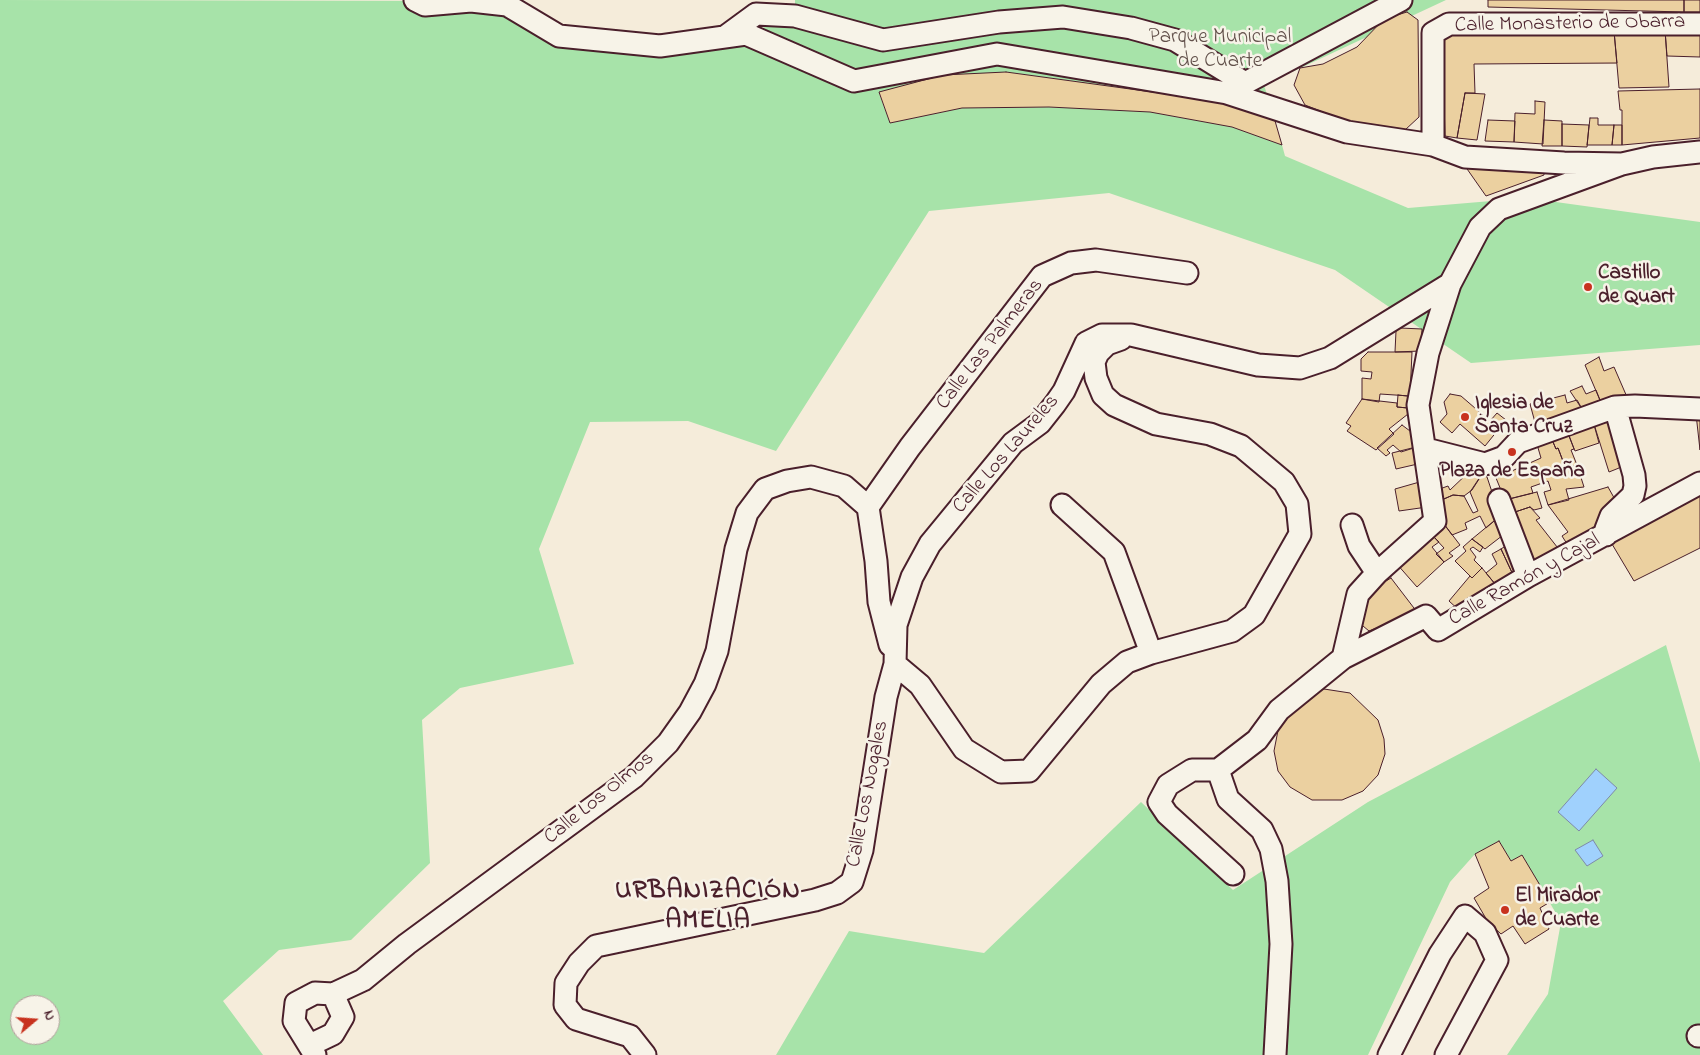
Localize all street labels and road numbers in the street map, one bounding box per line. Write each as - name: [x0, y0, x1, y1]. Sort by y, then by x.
- street label: Calle Monasterio de Obarra: [1454, 10, 1686, 40]
- street label: Calle Las Palmeras: [932, 274, 1050, 416]
- street label: Calle Los Laureles: [948, 390, 1066, 520]
- street label: Calle Ramón y Cajal: [1445, 529, 1605, 633]
- street label: Calle Los Nogales: [842, 719, 896, 869]
- street label: Calle Los Olmos: [540, 747, 660, 851]

